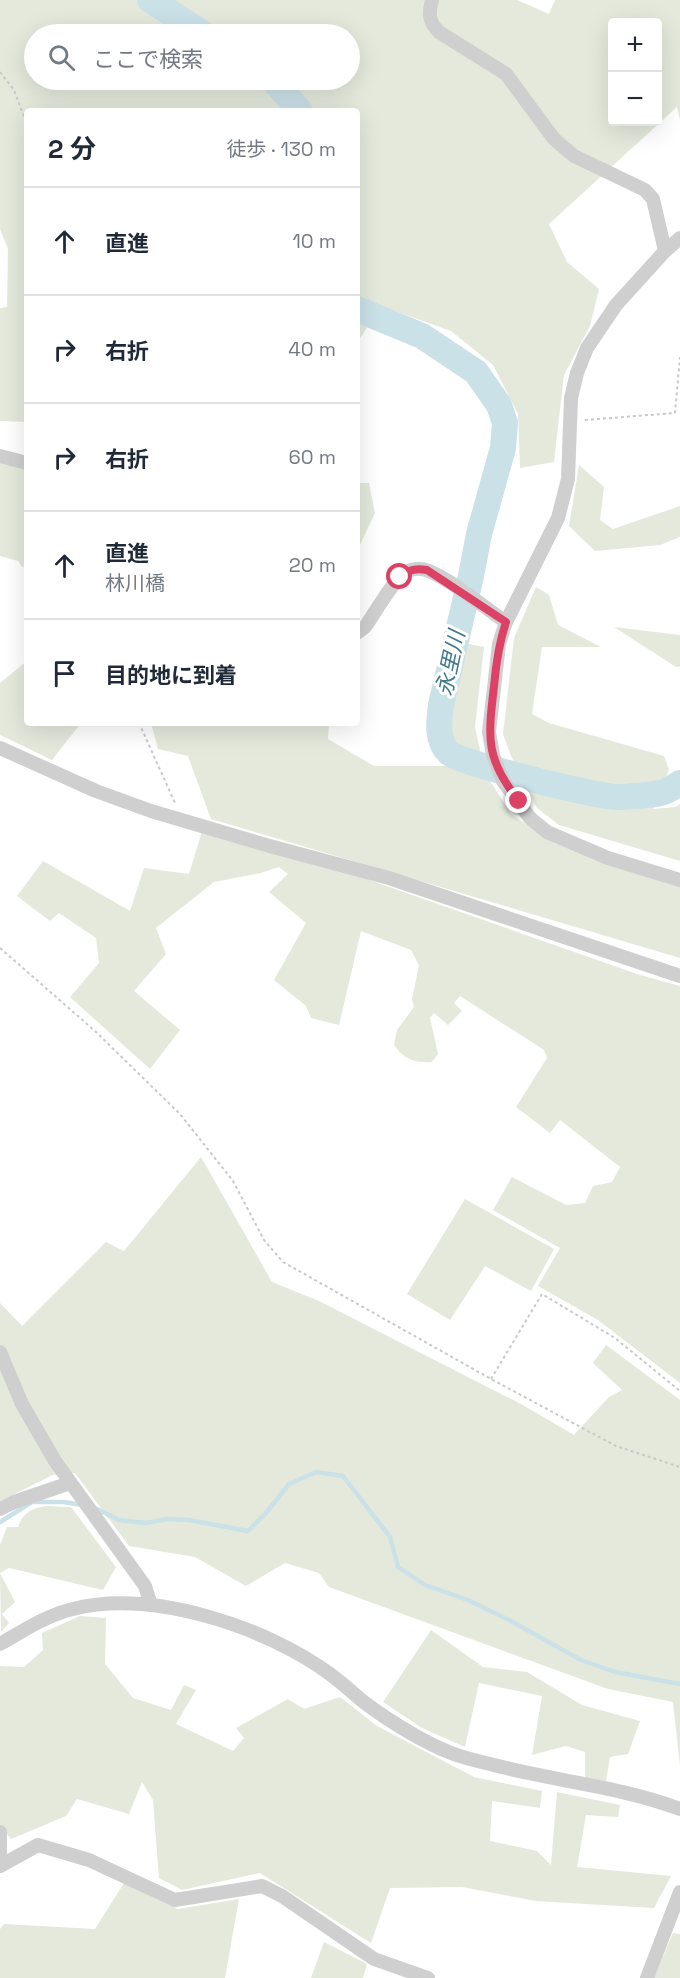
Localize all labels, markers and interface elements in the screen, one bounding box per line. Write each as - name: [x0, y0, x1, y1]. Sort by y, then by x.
- map controls: [608, 18, 662, 126]
- button: +: [608, 18, 662, 72]
- search box: [24, 24, 360, 90]
- icon: search: [45, 41, 78, 74]
- text: ここで検索: [93, 45, 203, 73]
- button: −: [608, 72, 662, 126]
- text: 2 分: [48, 132, 96, 166]
- text: 徒歩 · 130 m: [226, 136, 336, 162]
- icon: ahead: [48, 225, 81, 258]
- text: 10 m: [292, 228, 336, 254]
- text: 直進: [105, 229, 149, 257]
- icon: right: [48, 333, 81, 366]
- text: 40 m: [288, 336, 336, 362]
- text: 右折: [105, 337, 149, 365]
- icon: right: [48, 441, 81, 474]
- text: 60 m: [289, 444, 336, 470]
- text: 右折: [105, 445, 149, 473]
- text: 直進: [105, 539, 149, 567]
- icon: ahead: [48, 549, 81, 582]
- text: 20 m: [289, 552, 336, 578]
- route start: [386, 563, 412, 589]
- text: 林川橋: [105, 570, 165, 596]
- water label: 永里川: [429, 626, 471, 698]
- icon: arrive: [48, 657, 81, 690]
- text: 目的地に到着: [105, 661, 237, 689]
- route end: [505, 787, 531, 813]

